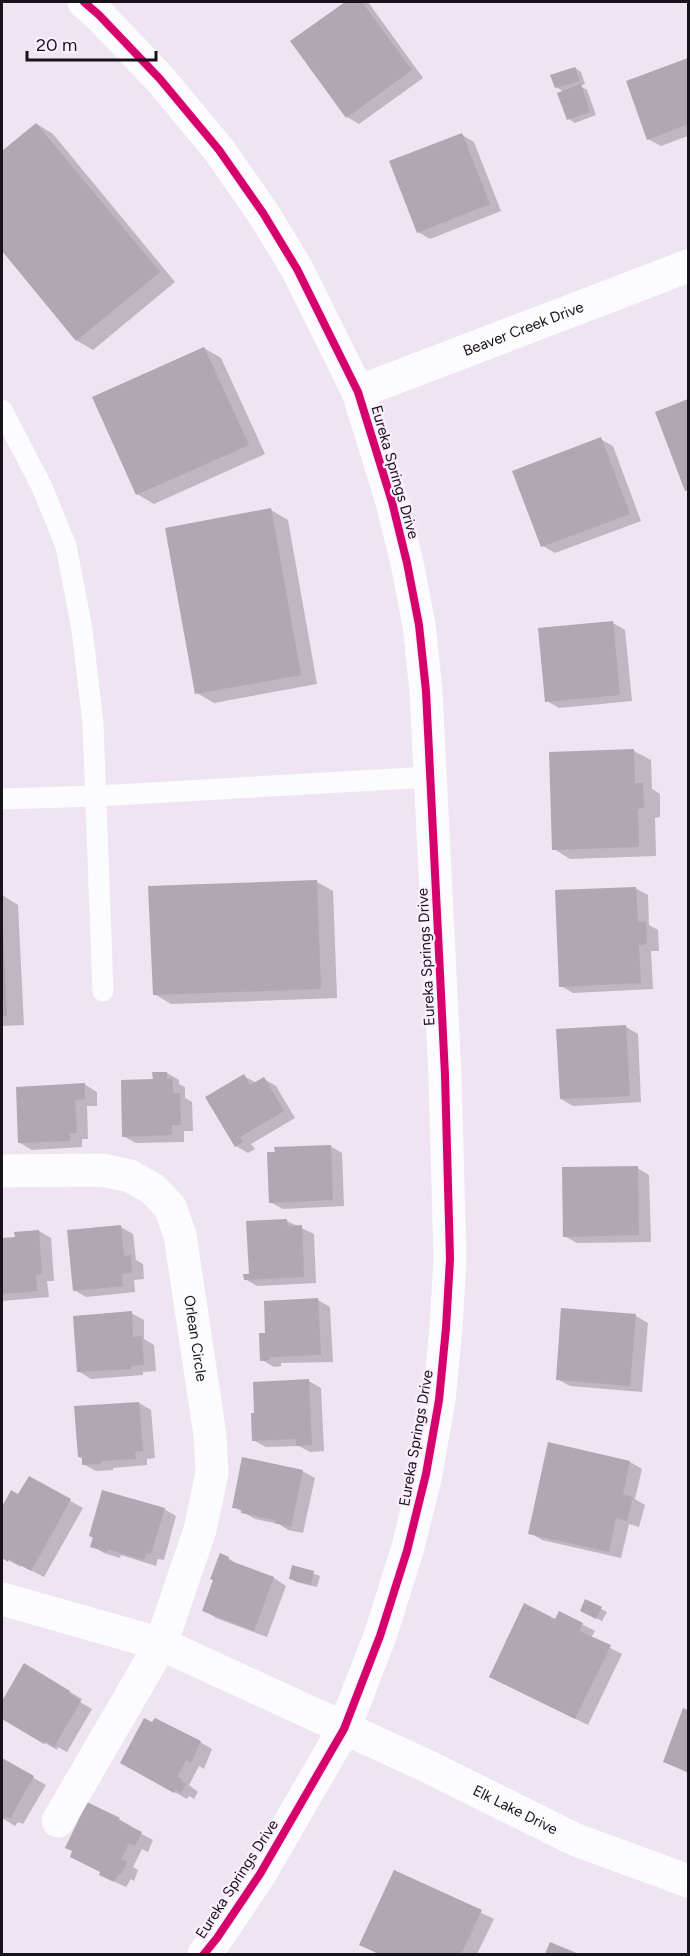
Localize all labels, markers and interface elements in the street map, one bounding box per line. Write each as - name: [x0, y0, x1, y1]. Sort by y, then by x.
- scale bar: [27, 24, 156, 62]
- text: 20 m: [36, 34, 77, 56]
- street label: Beaver Creek Drive: [461, 298, 586, 360]
- street label: Eureka Springs Drive: [367, 403, 423, 541]
- street label: Eureka Springs Drive: [413, 888, 439, 1026]
- street label: Orlean Circle: [180, 1294, 211, 1383]
- street label: Eureka Springs Drive: [395, 1368, 437, 1508]
- street label: Elk Lake Drive: [470, 1781, 561, 1838]
- street label: Eureka Springs Drive: [192, 1816, 282, 1942]

